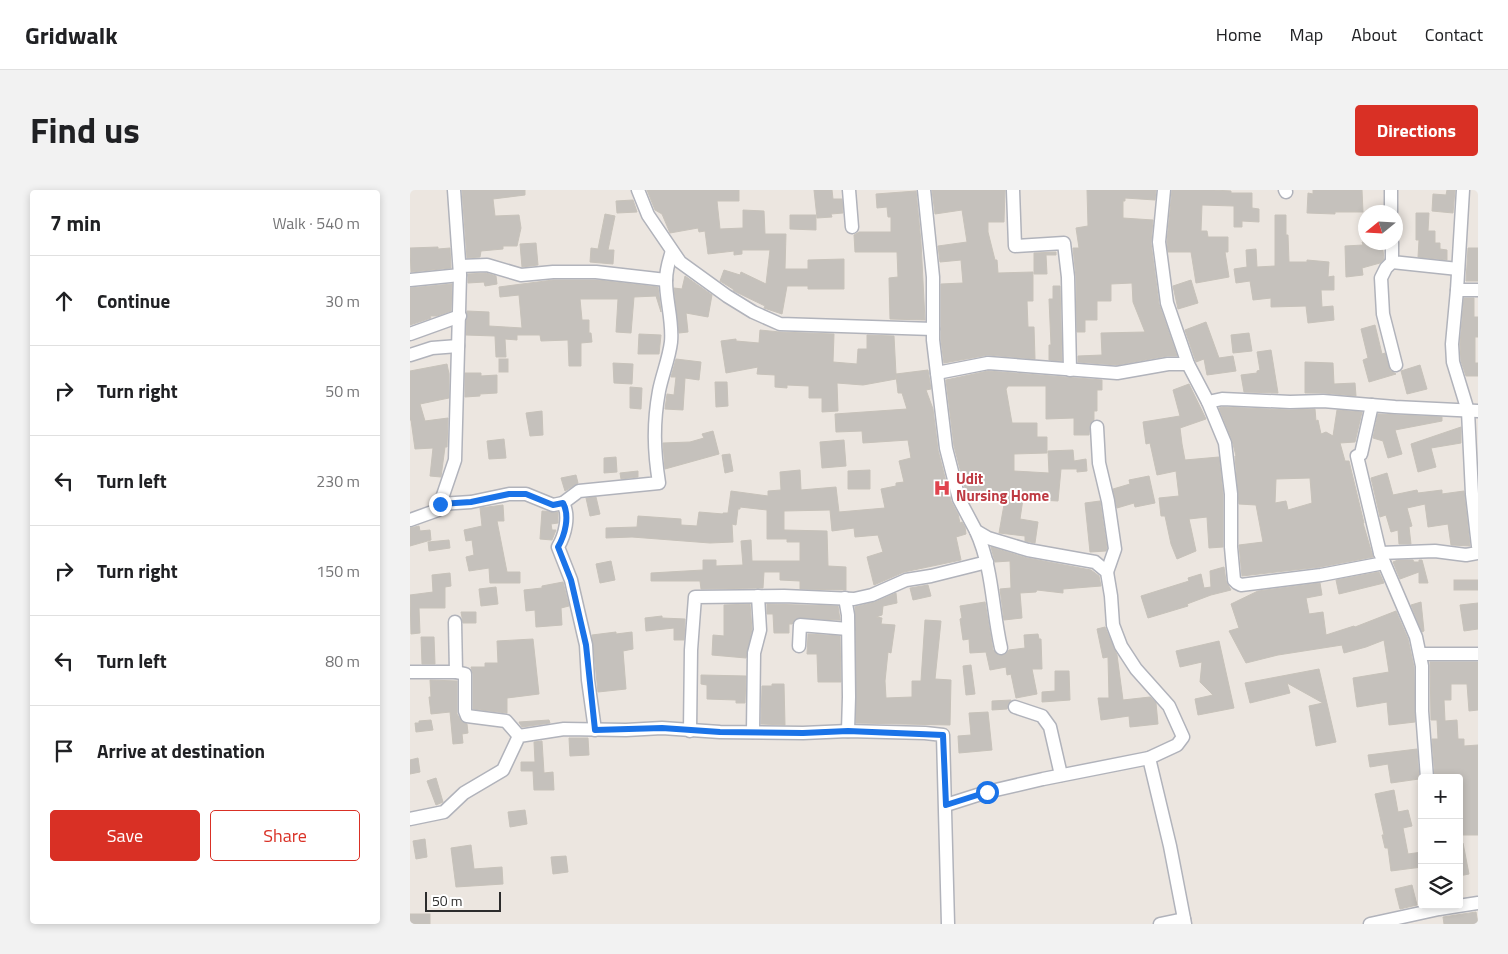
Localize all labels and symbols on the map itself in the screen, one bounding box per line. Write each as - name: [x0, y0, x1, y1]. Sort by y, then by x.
- north arrow: [1358, 205, 1403, 250]
- place label: Udit Nursing Home: [956, 467, 1049, 507]
- hospital icon: Udit Nursing Home: [932, 478, 952, 498]
- route end: [429, 493, 452, 516]
- route start: [976, 781, 999, 804]
- scale bar: [425, 889, 501, 912]

